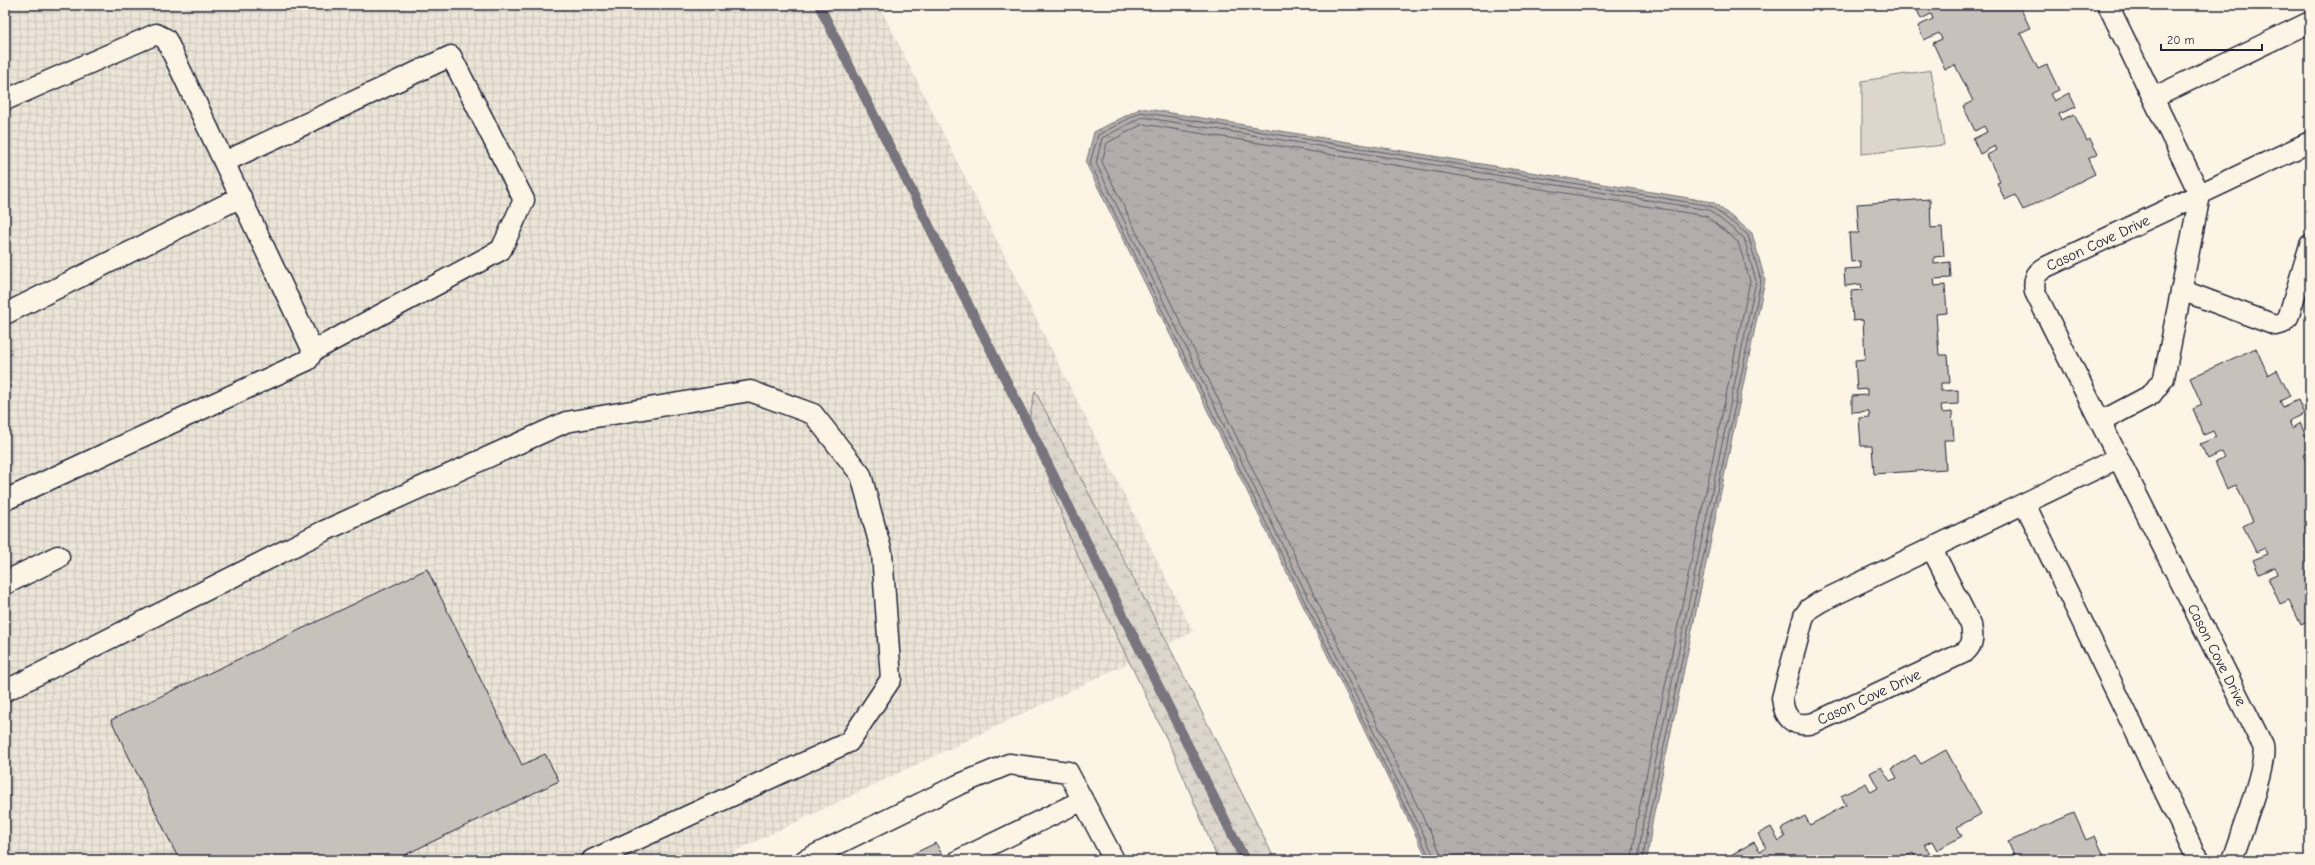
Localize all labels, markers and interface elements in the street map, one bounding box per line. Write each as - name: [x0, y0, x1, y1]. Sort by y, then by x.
- scale bar: [2161, 26, 2262, 52]
- text: 20 m: [2167, 33, 2195, 47]
- street label: Cason Cove Drive: [2043, 211, 2153, 275]
- street label: Cason Cove Drive: [2184, 601, 2251, 709]
- street label: Cason Cove Drive: [1814, 665, 1924, 729]

